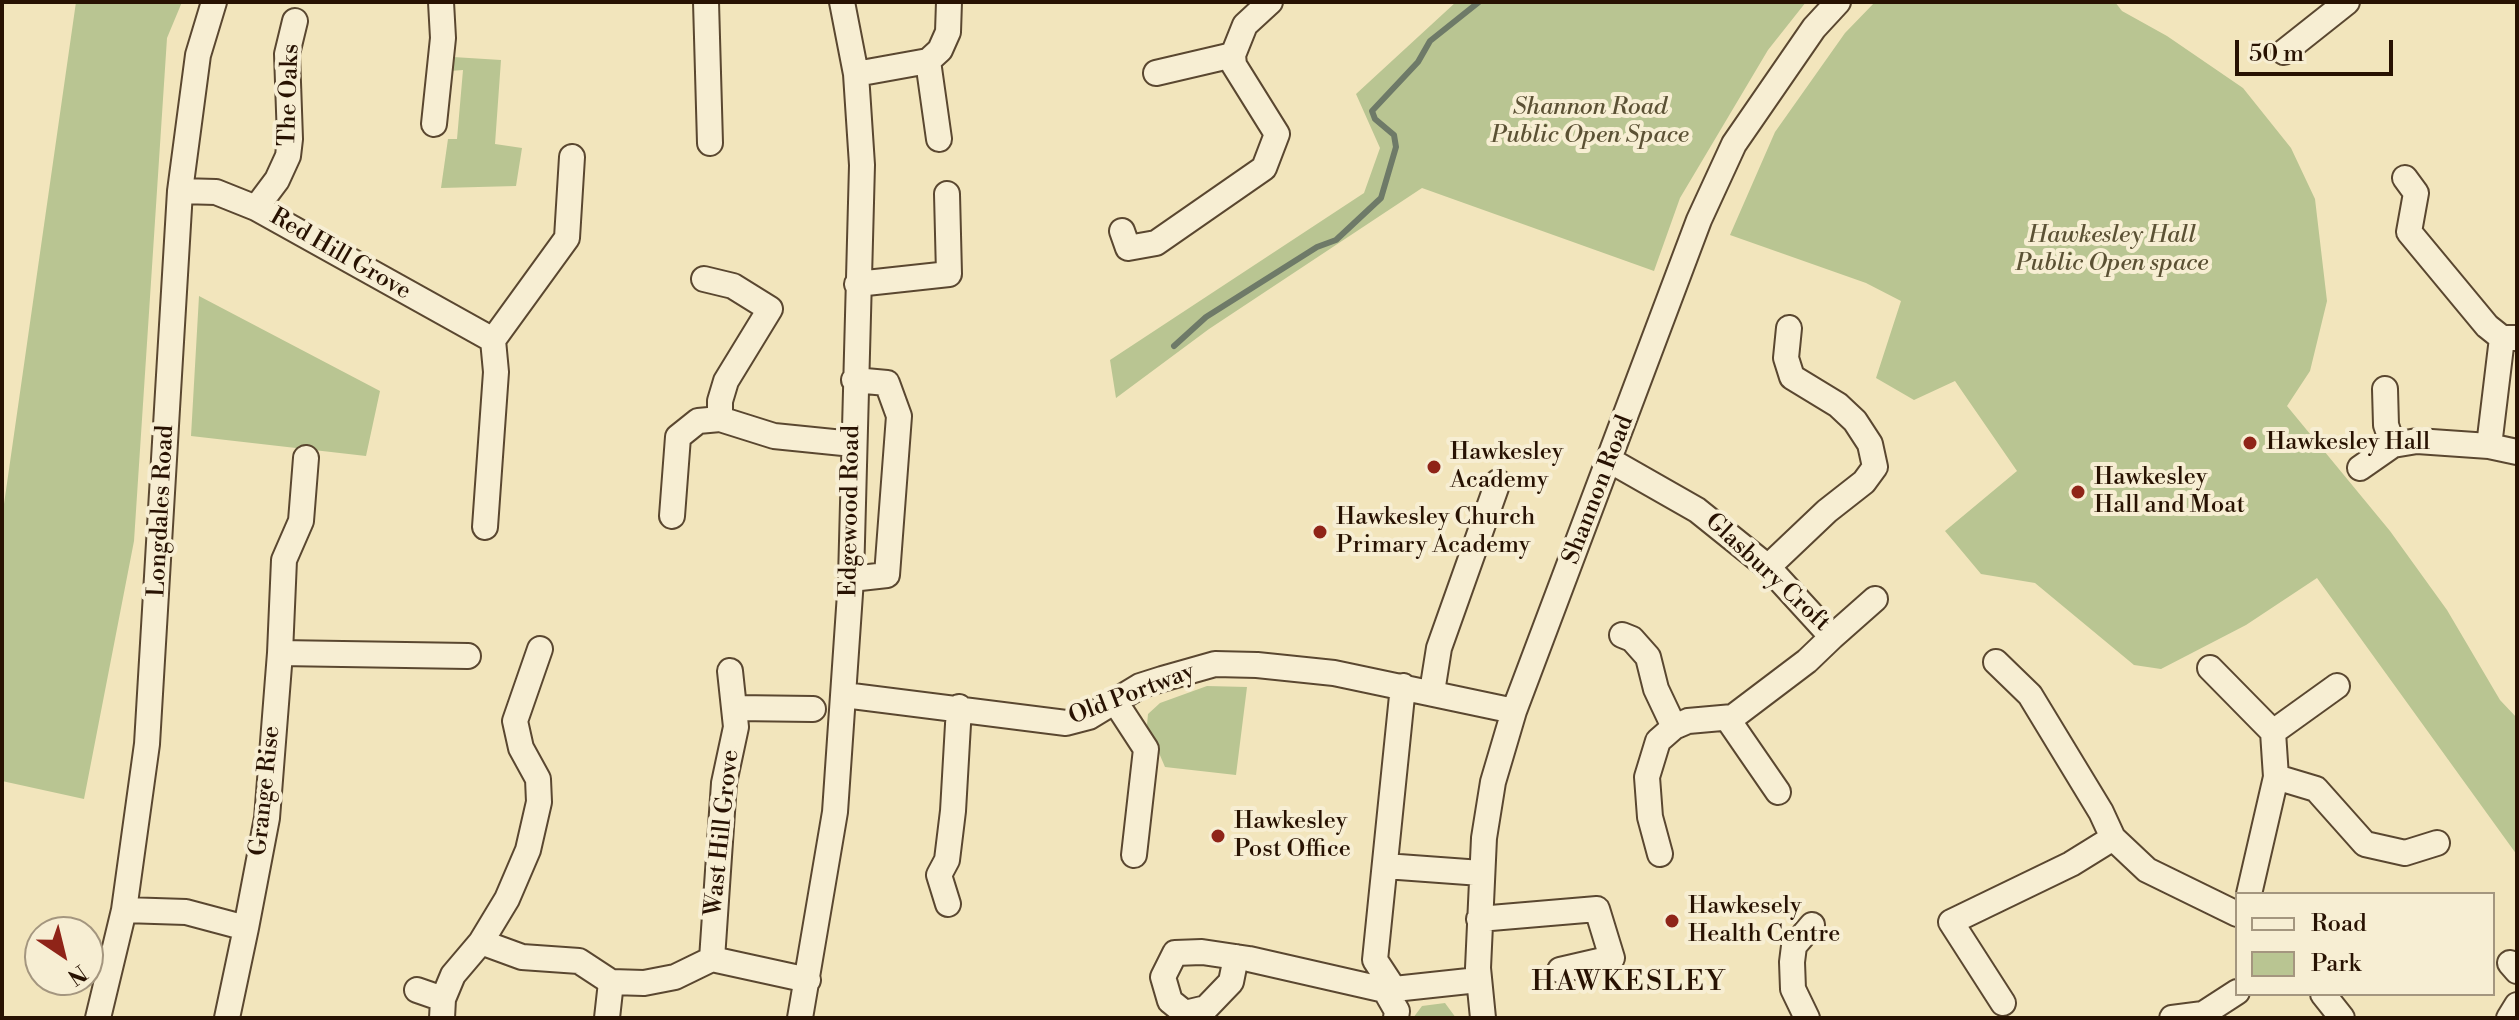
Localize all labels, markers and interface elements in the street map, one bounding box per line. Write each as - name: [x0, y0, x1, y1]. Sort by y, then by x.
- scale bar: [2239, 24, 2397, 74]
- text: 50 m: [2249, 39, 2304, 69]
- street label: The Oaks: [274, 43, 306, 147]
- park label: Shannon Road Public Open Space: [1491, 94, 1689, 150]
- street label: Red Hill Grove: [264, 203, 416, 307]
- park label: Hawkesley Hall Public Open space: [2015, 222, 2209, 278]
- street label: Shannon Road: [1557, 411, 1641, 569]
- street label: Longdales Road: [143, 424, 181, 598]
- street label: Edgewood Road: [835, 425, 867, 597]
- place label: Hawkesley Hall: [2266, 429, 2430, 457]
- marker: Hawkesley Hall: [2241, 434, 2259, 452]
- place label: Hawkesley Academy: [1450, 439, 1563, 495]
- marker: Hawkesley Academy: [1425, 458, 1443, 476]
- place label: Hawkesley Hall and Moat: [2094, 464, 2245, 520]
- marker: Hawkesley Hall and Moat: [2069, 483, 2087, 501]
- place label: Hawkesley Church Primary Academy: [1336, 504, 1535, 560]
- street label: Glasbury Croft: [1699, 508, 1835, 638]
- marker: Hawkesley Church Primary Academy: [1311, 523, 1329, 541]
- street label: Old Portway: [1065, 658, 1199, 732]
- street label: Grange Rise: [245, 724, 287, 858]
- street label: Wast Hill Grove: [700, 748, 746, 918]
- place label: Hawkesley Post Office: [1234, 808, 1351, 864]
- marker: Hawkesley Post Office: [1209, 827, 1227, 845]
- legend: [2235, 892, 2495, 996]
- place label: Hawkesely Health Centre: [1688, 893, 1840, 949]
- text: Road: [2311, 909, 2367, 939]
- marker: Hawkesely Health Centre: [1663, 912, 1681, 930]
- north arrow: [24, 916, 104, 996]
- text: Park: [2311, 949, 2361, 979]
- text: N: [62, 958, 92, 990]
- district label: HAWKESLEY: [1532, 966, 1726, 1000]

